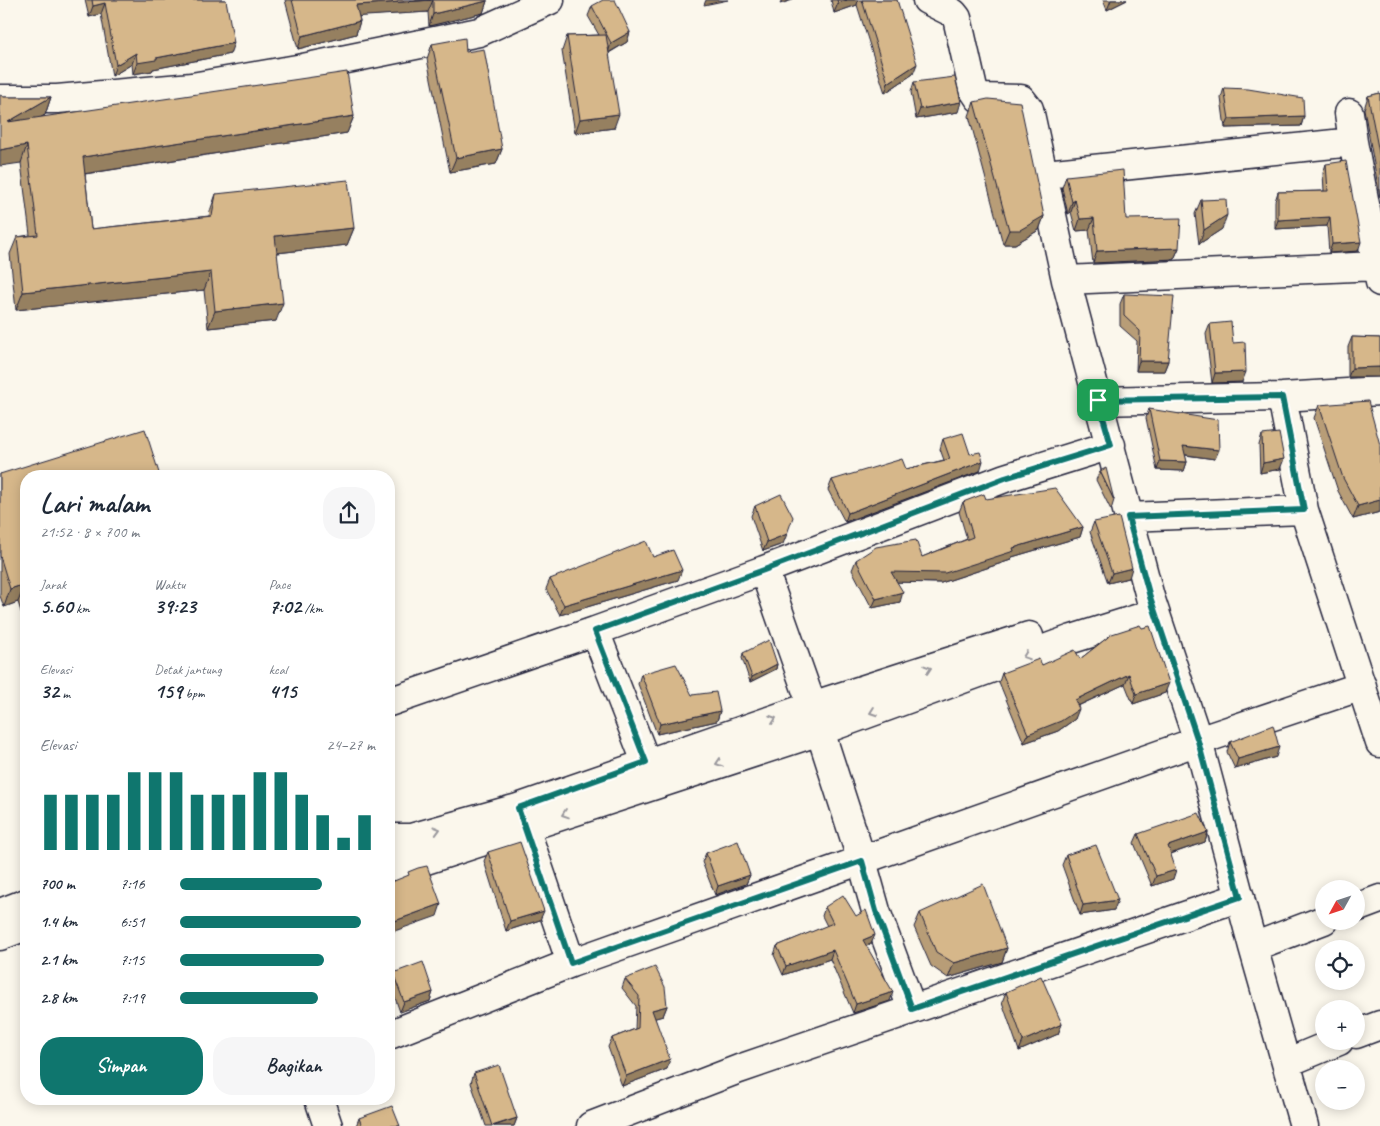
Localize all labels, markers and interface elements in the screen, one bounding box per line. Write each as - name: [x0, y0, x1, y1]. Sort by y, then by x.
- pin: [1077, 379, 1119, 421]
- icon: arrive: [1084, 386, 1112, 414]
- text: Lari malam: [40, 485, 149, 520]
- button: share: [323, 487, 375, 539]
- text: 21:52 · 8 × 700 m: [40, 522, 139, 542]
- text: Jarak: [40, 576, 66, 593]
- text: Waktu: [154, 576, 185, 593]
- text: Pace: [269, 576, 290, 593]
- text: 5.60: [40, 593, 73, 619]
- text: 39:23: [154, 593, 196, 619]
- text: 7:02: [269, 593, 301, 619]
- text: km: [73, 600, 90, 617]
- text: /km: [301, 600, 323, 617]
- one-way arrow: [1022, 650, 1031, 660]
- text: Elevasi: [40, 661, 72, 678]
- text: Detak jantung: [154, 661, 222, 678]
- text: kcal: [269, 661, 287, 678]
- one-way arrow: [923, 664, 932, 674]
- text: 32: [40, 678, 59, 704]
- text: 159: [154, 678, 182, 704]
- text: 415: [269, 678, 297, 704]
- text: m: [59, 685, 70, 702]
- text: bpm: [182, 685, 205, 702]
- one-way arrow: [869, 706, 878, 716]
- one-way arrow: [769, 715, 777, 725]
- text: Elevasi: [40, 735, 77, 755]
- text: 24–27 m: [326, 735, 375, 755]
- one-way arrow: [715, 758, 724, 768]
- one-way arrow: [561, 808, 570, 818]
- one-way arrow: [432, 826, 440, 836]
- text: 700 m: [40, 874, 75, 894]
- text: 7:16: [120, 874, 145, 894]
- north arrow: [1315, 880, 1365, 930]
- map controls: [1315, 880, 1365, 1110]
- text: 1.4 km: [40, 912, 77, 932]
- text: 6:51: [120, 912, 145, 932]
- button: locate: [1315, 940, 1365, 990]
- text: 2.1 km: [40, 950, 77, 970]
- text: 7:15: [120, 950, 145, 970]
- text: 2.8 km: [40, 988, 77, 1008]
- text: 7:19: [120, 988, 145, 1008]
- button: +: [1315, 1000, 1365, 1050]
- button: Simpan: [40, 1037, 203, 1095]
- button: Bagikan: [213, 1037, 375, 1095]
- button: −: [1315, 1060, 1365, 1110]

